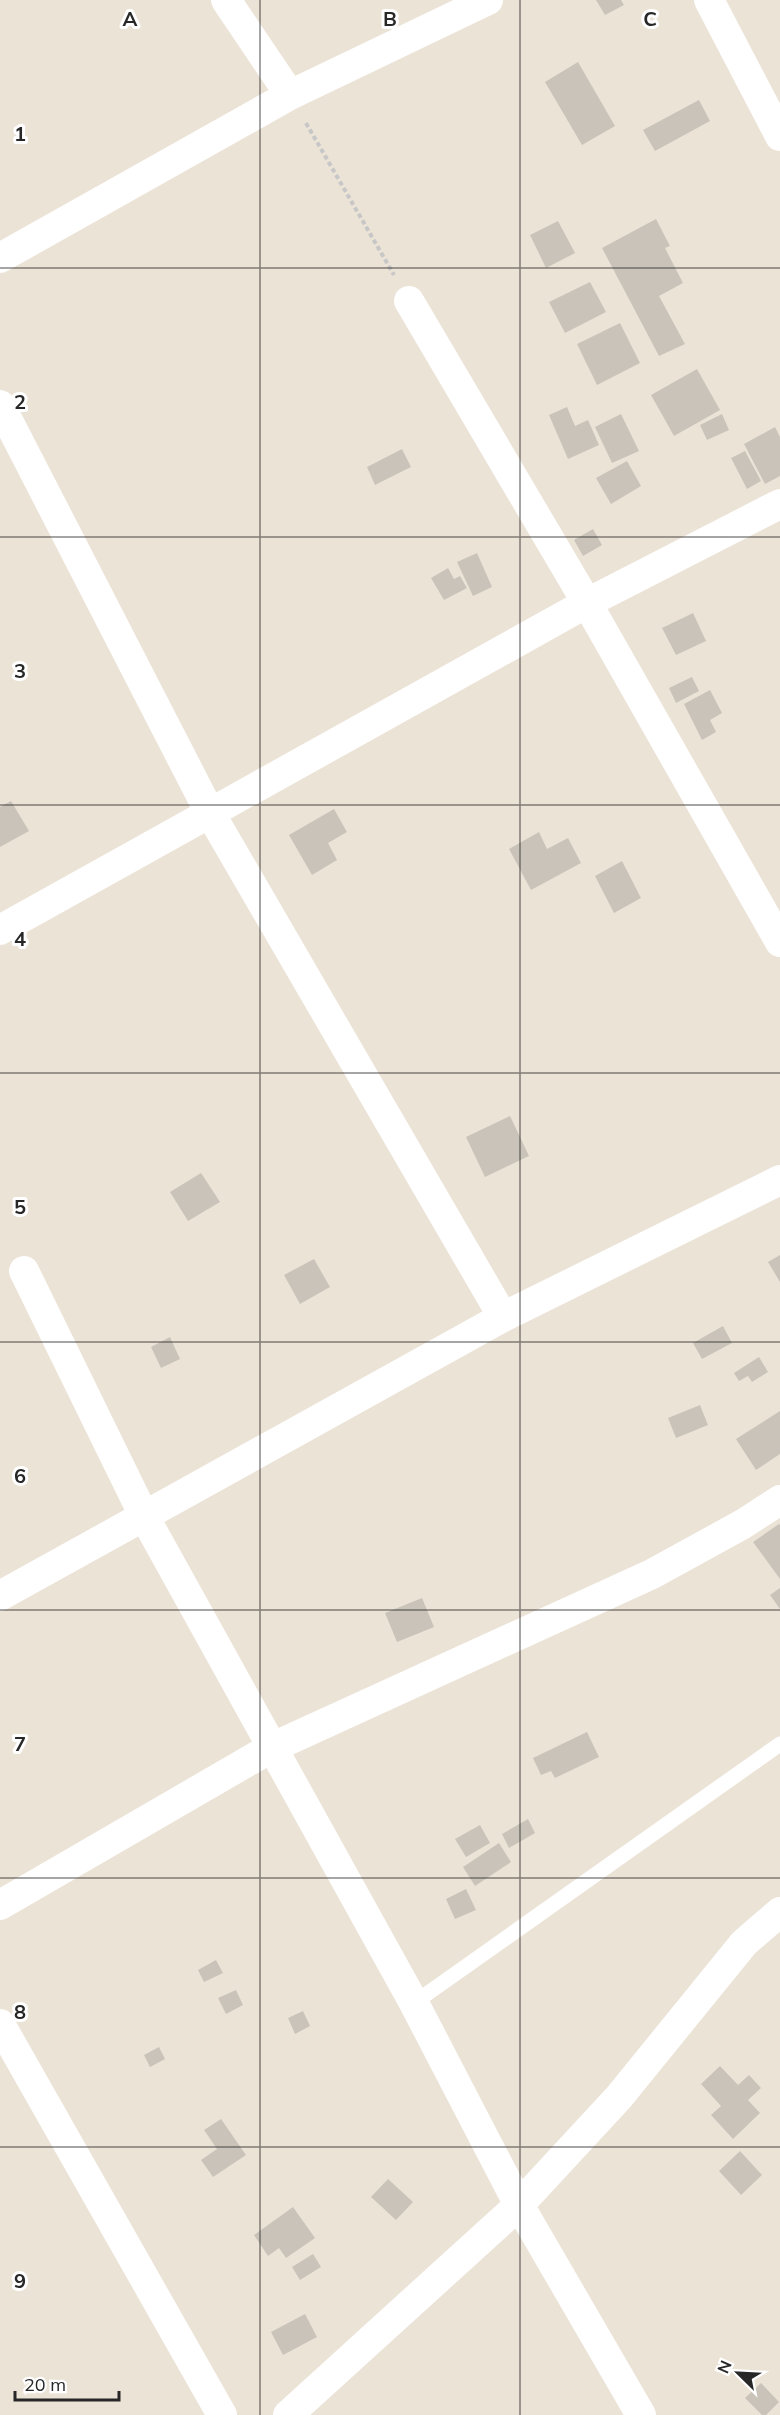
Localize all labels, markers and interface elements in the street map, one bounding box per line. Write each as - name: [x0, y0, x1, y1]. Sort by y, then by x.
- text: A: [123, 6, 138, 31]
- text: B: [383, 6, 397, 31]
- text: C: [643, 6, 657, 31]
- text: 1: [14, 121, 26, 146]
- text: 2: [14, 389, 26, 414]
- text: 3: [14, 658, 26, 683]
- text: 4: [14, 926, 26, 951]
- text: 5: [14, 1194, 26, 1219]
- text: 6: [14, 1463, 26, 1488]
- text: 7: [14, 1731, 26, 1756]
- text: 8: [14, 1999, 26, 2024]
- text: 9: [14, 2268, 26, 2293]
- north arrow: [708, 2343, 768, 2403]
- text: N: [713, 2357, 736, 2376]
- scale bar: [15, 2364, 118, 2402]
- text: 20 m: [24, 2373, 66, 2396]

